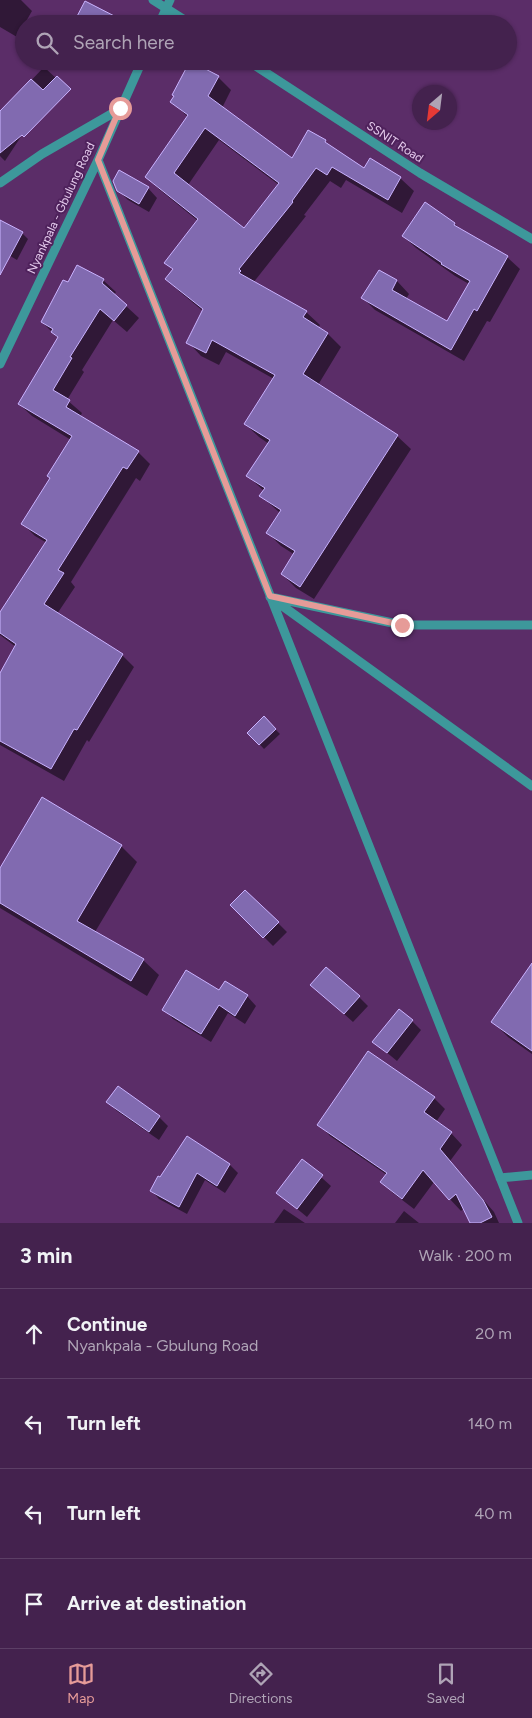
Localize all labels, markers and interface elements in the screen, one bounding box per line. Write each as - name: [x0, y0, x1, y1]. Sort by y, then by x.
- search box: [15, 15, 517, 70]
- icon: search: [33, 29, 61, 57]
- text: Search here: [73, 31, 175, 54]
- north arrow: [412, 85, 457, 130]
- route start: [109, 97, 132, 120]
- street label: SSNIT Road: [364, 119, 426, 165]
- street label: Nyankpala - Gbulung Road: [24, 140, 98, 276]
- route end: [391, 614, 414, 637]
- text: 3 min: [20, 1243, 72, 1268]
- text: Walk · 200 m: [419, 1246, 512, 1265]
- text: Continue: [67, 1313, 147, 1336]
- icon: ahead: [20, 1320, 48, 1348]
- text: 20 m: [475, 1324, 512, 1343]
- text: Nyankpala - Gbulung Road: [67, 1336, 258, 1355]
- icon: left: [20, 1410, 48, 1438]
- text: Turn left: [67, 1412, 141, 1435]
- text: 140 m: [468, 1414, 512, 1433]
- icon: left: [20, 1500, 48, 1528]
- text: Turn left: [67, 1502, 141, 1525]
- text: 40 m: [474, 1504, 512, 1523]
- icon: arrive: [20, 1590, 48, 1618]
- text: Arrive at destination: [67, 1592, 246, 1615]
- tab: Map: [67, 1660, 95, 1707]
- tab: Directions: [229, 1660, 293, 1707]
- tab: Saved: [426, 1660, 465, 1707]

